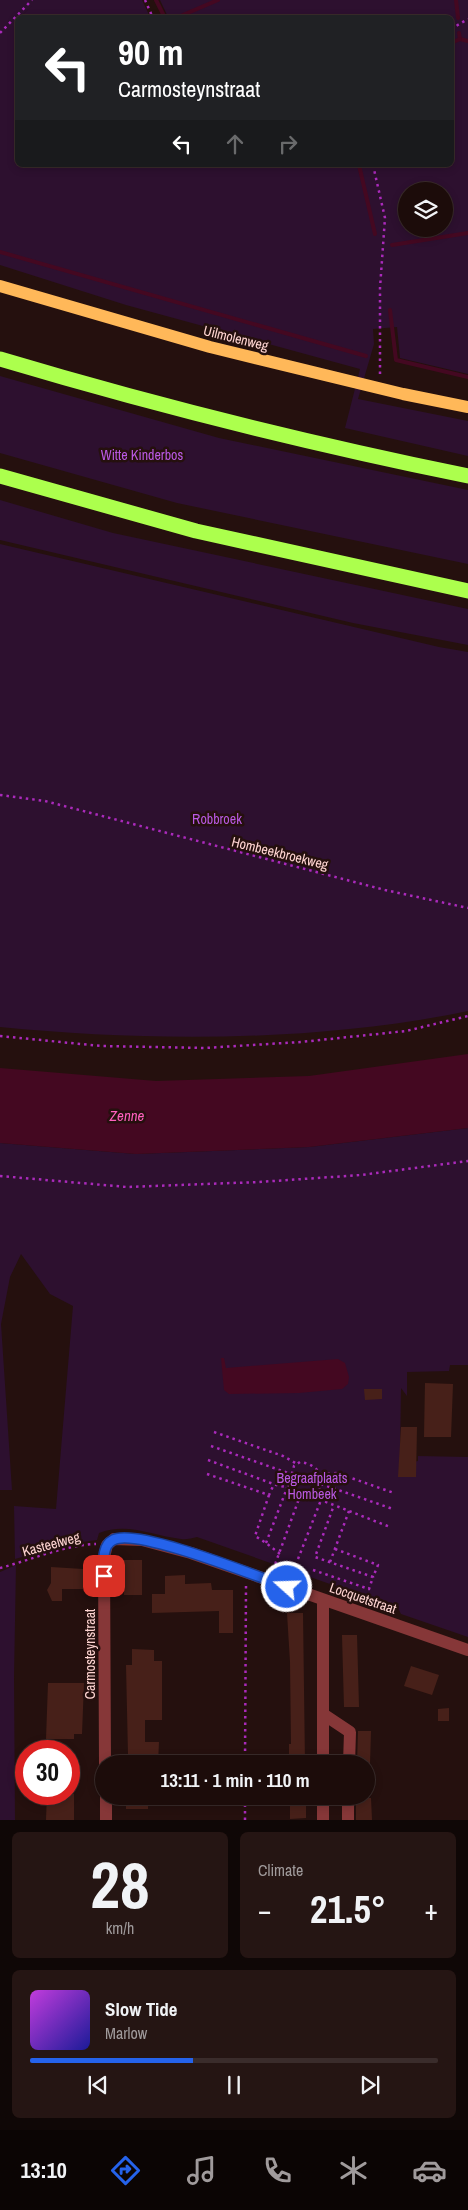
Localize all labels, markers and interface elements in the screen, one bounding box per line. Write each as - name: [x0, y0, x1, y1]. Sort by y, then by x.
- text: 90 m: [118, 29, 183, 76]
- icon: left: [35, 35, 100, 100]
- text: Carmosteynstraat: [118, 74, 260, 104]
- icon: left: [168, 130, 196, 158]
- icon: ahead: [221, 130, 249, 158]
- icon: right: [274, 130, 302, 158]
- map controls: [398, 182, 453, 237]
- button: layers: [398, 182, 453, 237]
- street label: Uilmolenweg: [202, 321, 271, 355]
- park label: Witte Kinderbos: [101, 446, 183, 464]
- park label: Robbroek: [192, 810, 242, 828]
- street label: Hombeekbroekweg: [230, 832, 331, 874]
- water label: Zenne: [109, 1105, 145, 1126]
- park label: Begraafplaats Hombeek: [277, 1469, 348, 1503]
- street label: Kasteelweg: [20, 1527, 83, 1560]
- pin: [83, 1555, 125, 1597]
- position arrow: [260, 1560, 312, 1612]
- icon: arrive: [90, 1562, 118, 1590]
- street label: Locquetstraat: [327, 1578, 399, 1618]
- street label: Carmosteynstraat: [81, 1609, 99, 1699]
- speed limit sign: 30: [15, 1740, 80, 1805]
- text: 13:11 · 1 min · 110 m: [161, 1767, 310, 1793]
- text: 28: [90, 1841, 150, 1928]
- text: Climate: [258, 1859, 303, 1881]
- text: 21.5°: [310, 1884, 386, 1935]
- text: −: [258, 1891, 271, 1929]
- text: +: [425, 1891, 438, 1929]
- text: km/h: [106, 1917, 134, 1939]
- text: Slow Tide: [105, 1996, 177, 2022]
- text: Marlow: [105, 2022, 147, 2044]
- icon: previous: [84, 2071, 112, 2099]
- icon: pause: [220, 2071, 248, 2099]
- icon: next: [356, 2071, 384, 2099]
- icon: directions: [108, 2153, 143, 2188]
- icon: music: [184, 2153, 219, 2188]
- icon: phone: [260, 2153, 295, 2188]
- icon: climate: [336, 2153, 371, 2188]
- icon: car: [412, 2153, 447, 2188]
- text: 13:10: [21, 2155, 67, 2185]

